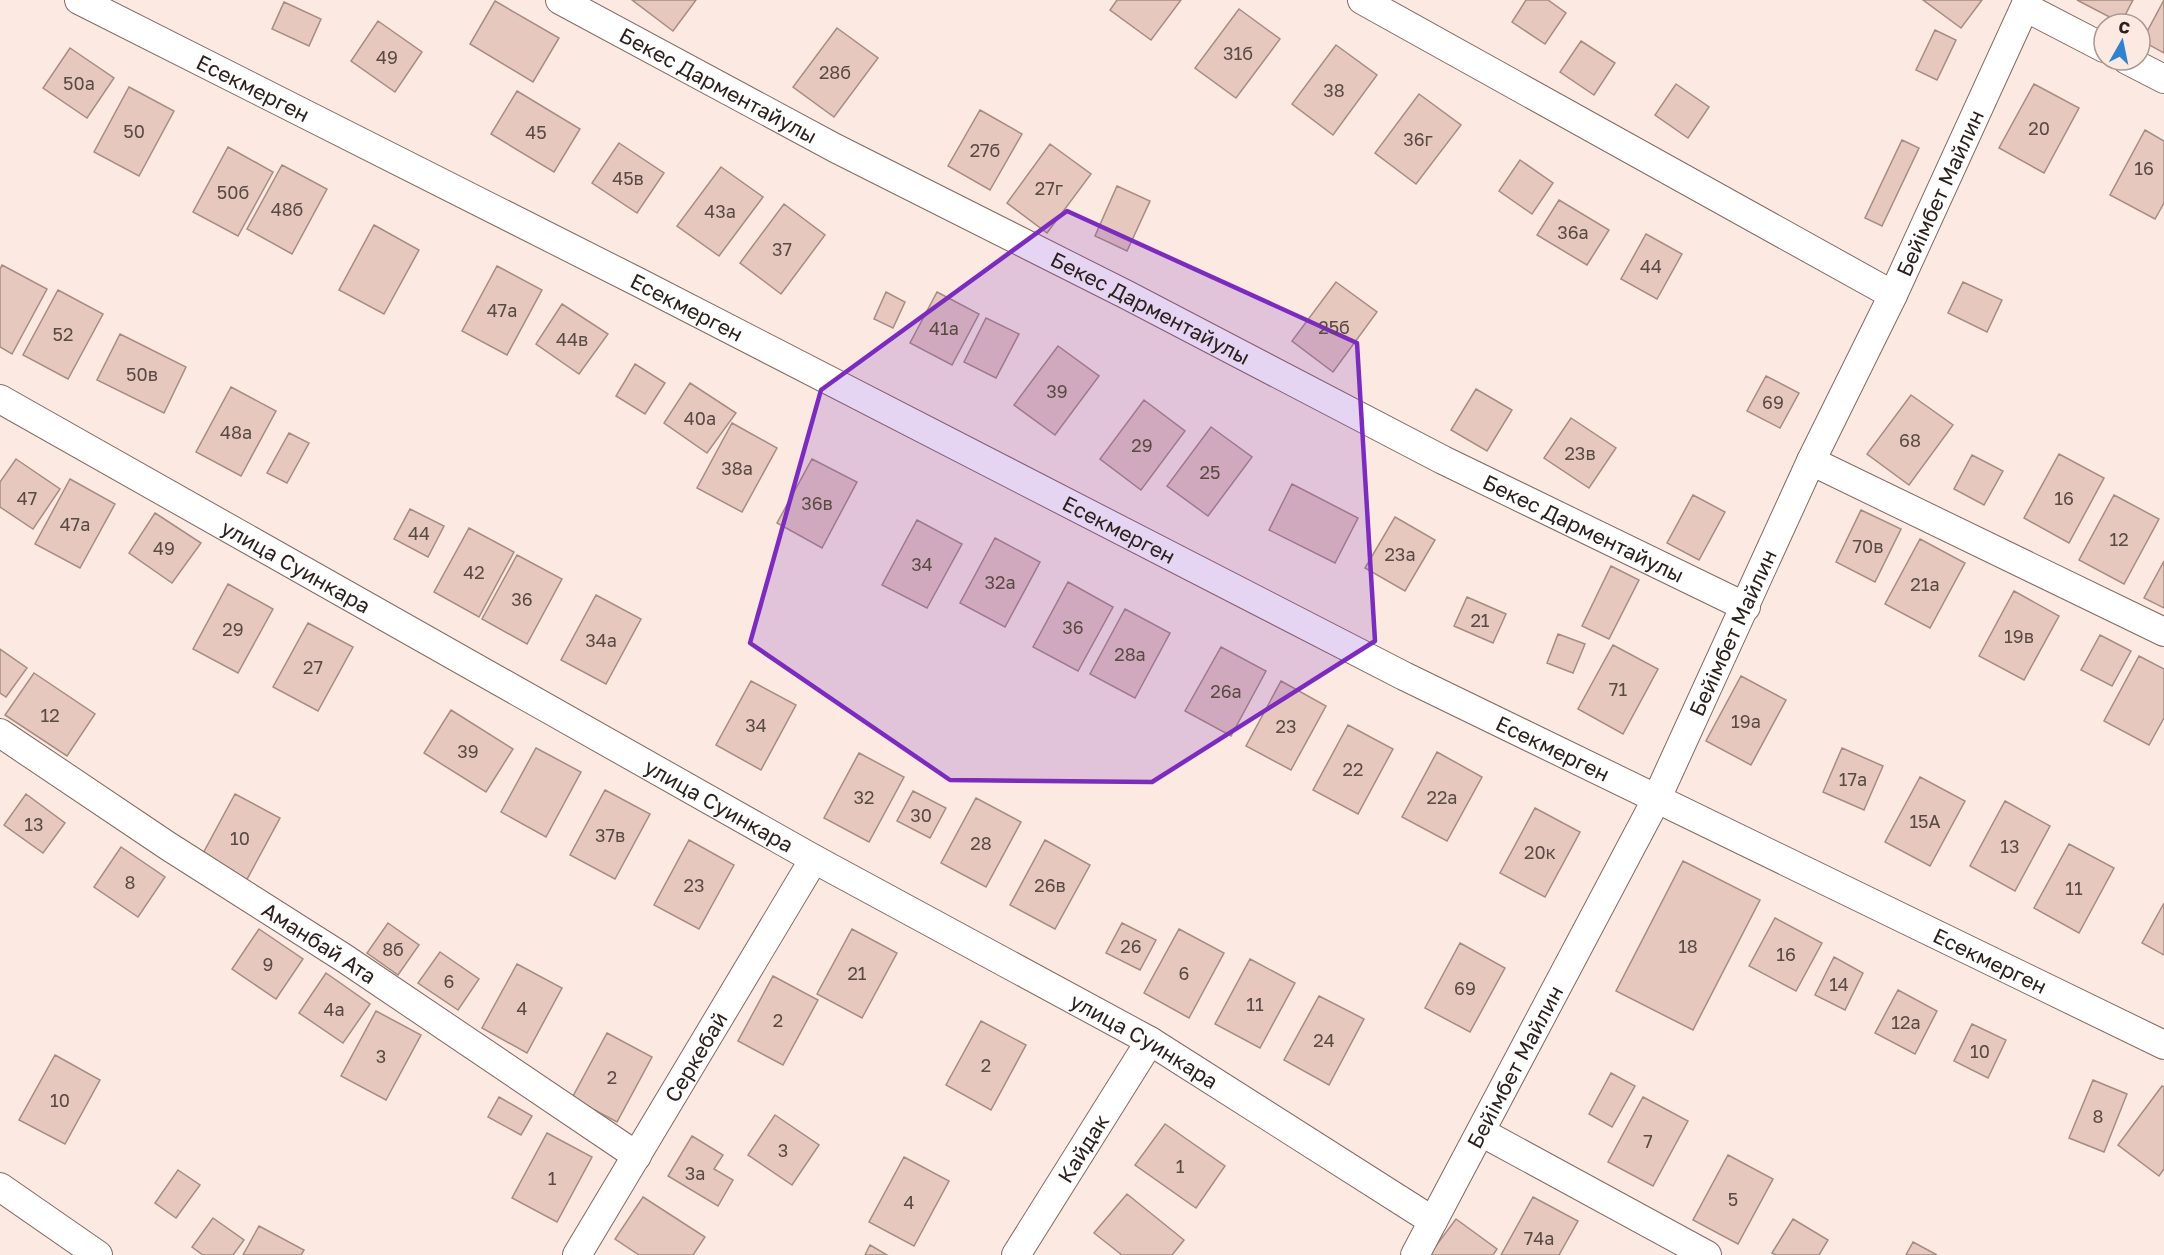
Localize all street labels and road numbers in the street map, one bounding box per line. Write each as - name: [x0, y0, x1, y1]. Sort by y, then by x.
- street label: Бекес Дарментайулы: [615, 22, 822, 149]
- street label: Eсекмерген: [192, 48, 314, 127]
- street label: Бейімбет Майлин: [1890, 106, 1989, 280]
- street label: Бекес Дарментайулы: [1047, 246, 1255, 370]
- street label: Eсекмерген: [626, 267, 748, 347]
- street label: Бекес Дарментайулы: [1479, 468, 1689, 588]
- street label: Eсекмерген: [1058, 490, 1180, 569]
- street label: улица Суинкара: [217, 514, 375, 619]
- street label: Бейімбет Майлин: [1683, 545, 1782, 720]
- street label: Eсекмерген: [1492, 710, 1614, 787]
- street label: улица Суинкара: [640, 753, 798, 858]
- street label: Аманбай Ата: [257, 896, 381, 989]
- street label: Eсекмерген: [1929, 922, 2051, 999]
- street label: Бейімбет Майлин: [1461, 981, 1568, 1153]
- street label: улица Суинкара: [1066, 987, 1223, 1094]
- street label: Серкебай: [659, 1007, 733, 1107]
- street label: Кайдак: [1052, 1109, 1114, 1187]

